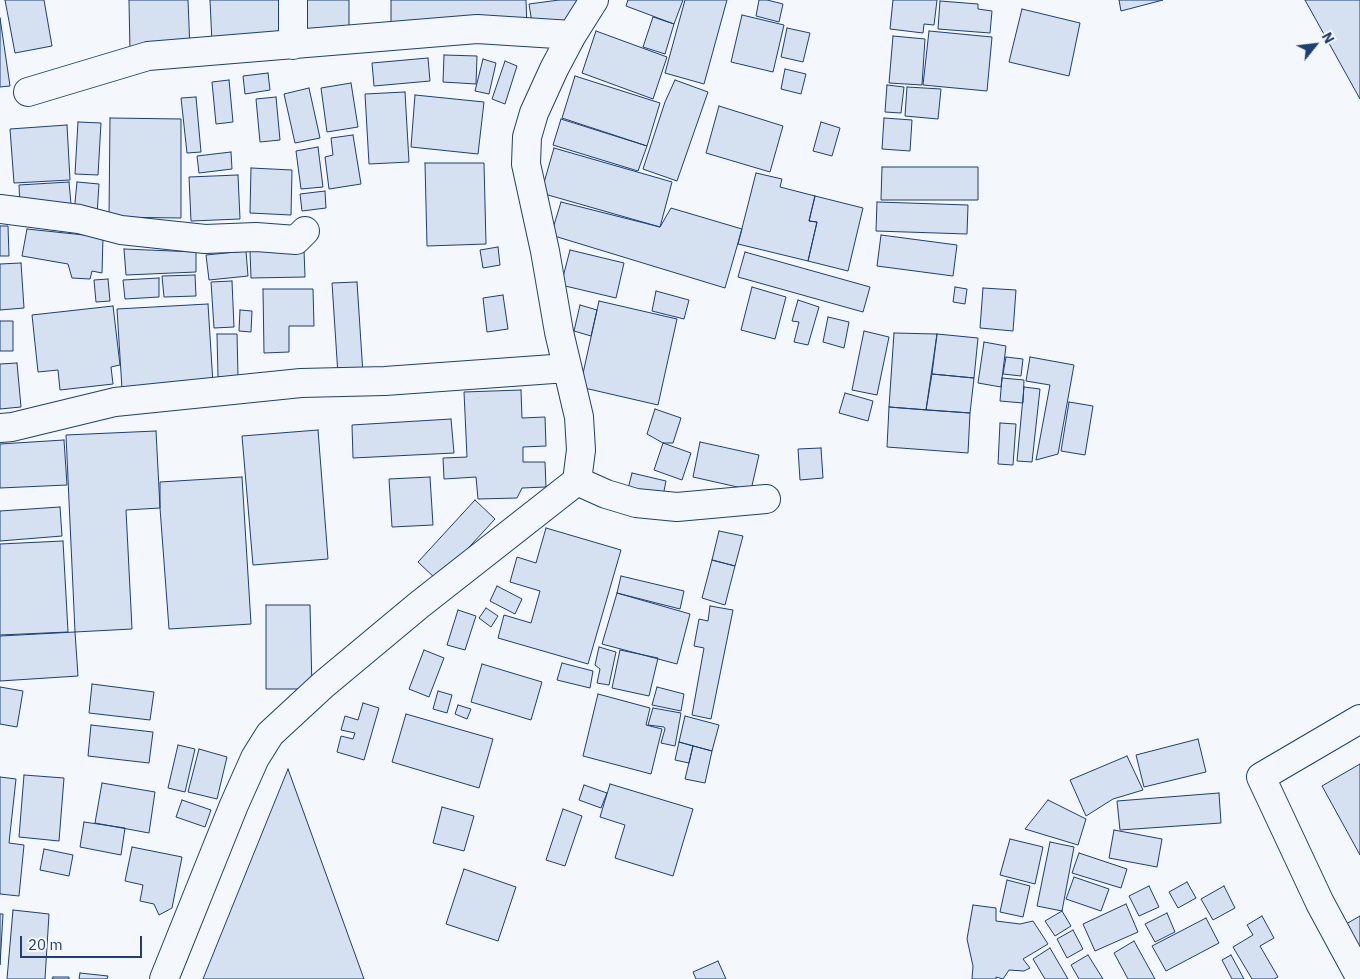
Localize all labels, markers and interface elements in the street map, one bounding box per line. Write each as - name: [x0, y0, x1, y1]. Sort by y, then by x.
- north arrow: [1290, 20, 1340, 70]
- text: N: [1318, 29, 1338, 47]
- scale bar: [22, 926, 145, 958]
- text: 20 m: [28, 935, 63, 954]

